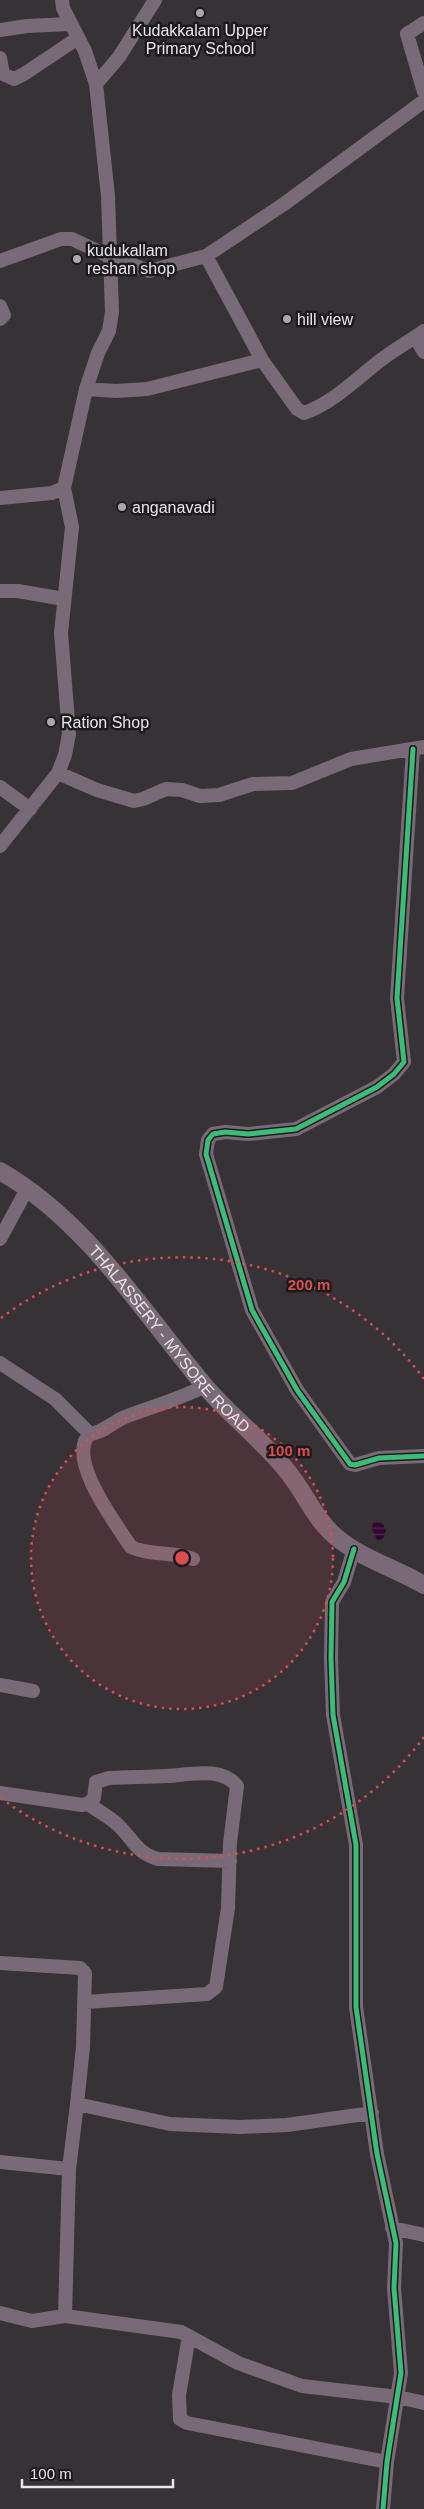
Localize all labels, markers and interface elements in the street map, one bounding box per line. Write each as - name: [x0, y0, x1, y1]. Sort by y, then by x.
- marker: Kudakkalam Upper Primary School: [194, 7, 206, 19]
- place label: Kudakkalam Upper Primary School: [132, 22, 269, 57]
- place label: kudukallam reshan shop: [87, 242, 175, 277]
- marker: kudukallam reshan shop: [71, 253, 83, 265]
- place label: hill view: [297, 311, 353, 328]
- marker: hill view: [281, 313, 293, 325]
- place label: anganavadi: [132, 499, 215, 516]
- marker: anganavadi: [116, 501, 128, 513]
- place label: Ration Shop: [61, 714, 149, 731]
- marker: Ration Shop: [45, 716, 57, 728]
- street label: THALASSERY - MYSORE ROAD: [86, 1242, 253, 1436]
- text: 200 m: [288, 1276, 330, 1293]
- text: 100 m: [268, 1442, 310, 1459]
- centre of rings: [173, 1549, 191, 1567]
- scale bar: [22, 2456, 174, 2488]
- text: 100 m: [30, 2465, 72, 2482]

